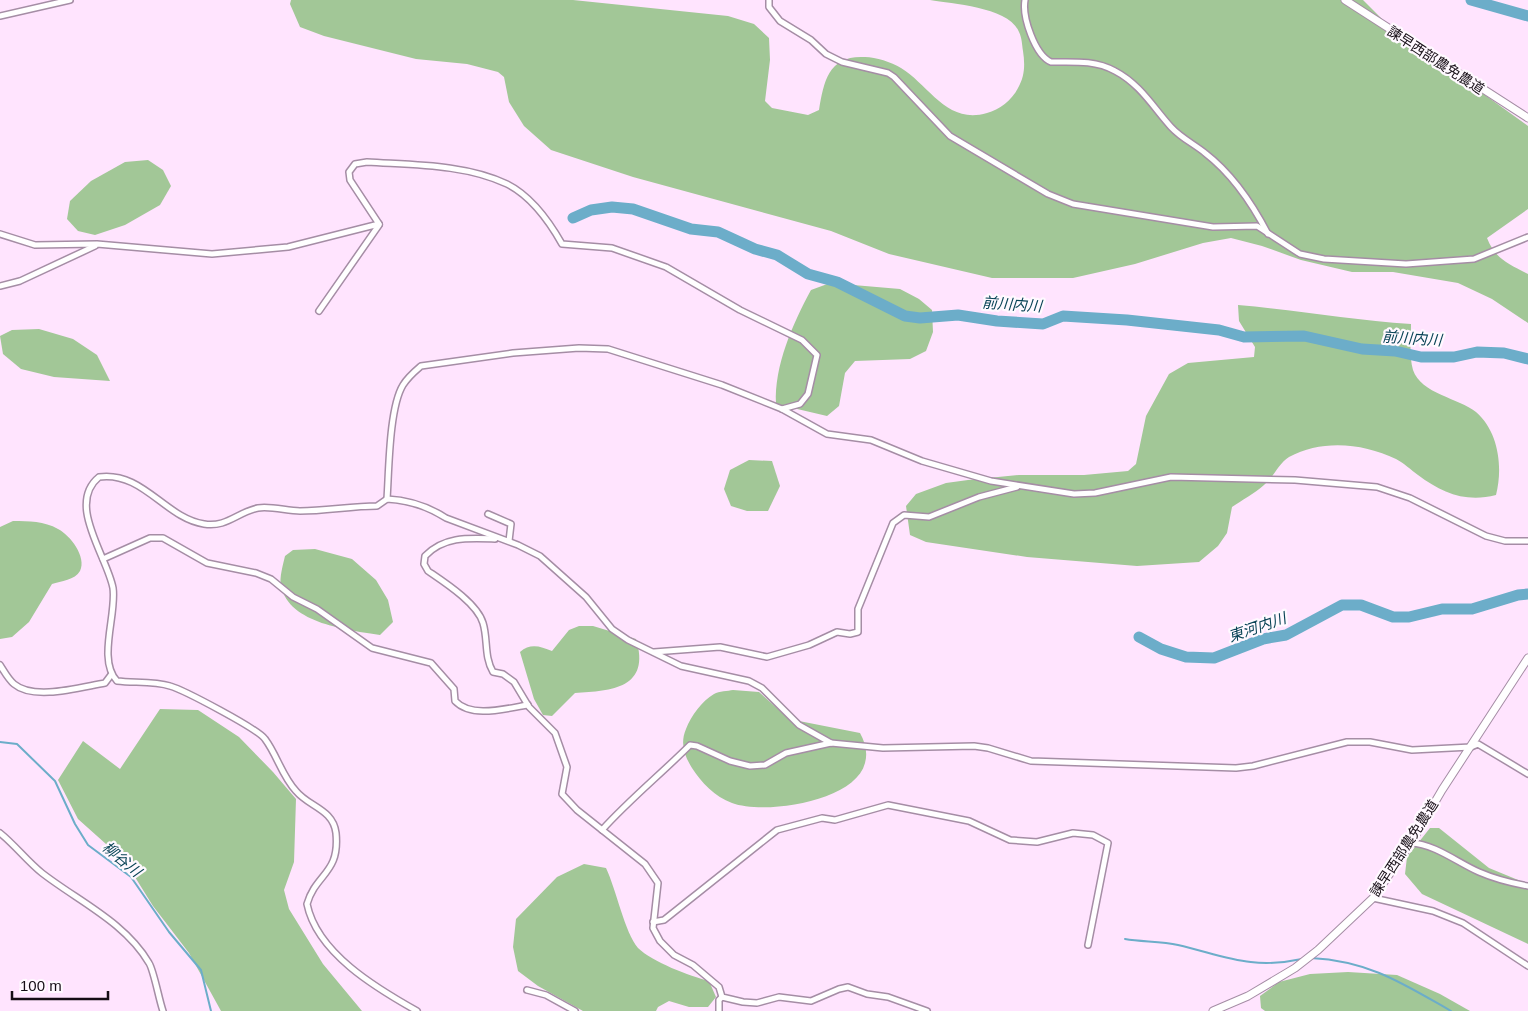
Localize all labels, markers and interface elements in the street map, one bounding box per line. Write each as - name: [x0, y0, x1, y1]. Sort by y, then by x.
- street label: 諫早西部農免農道: [1385, 23, 1487, 97]
- water label: 前川内川: [981, 293, 1045, 315]
- water label: 前川内川: [1381, 327, 1445, 349]
- water label: 東河内川: [1226, 609, 1290, 645]
- street label: 諫早西部農免農道: [1367, 797, 1441, 899]
- water label: 柳谷川: [99, 838, 146, 881]
- scale bar: [12, 968, 109, 1000]
- text: 100 m: [20, 977, 62, 994]

